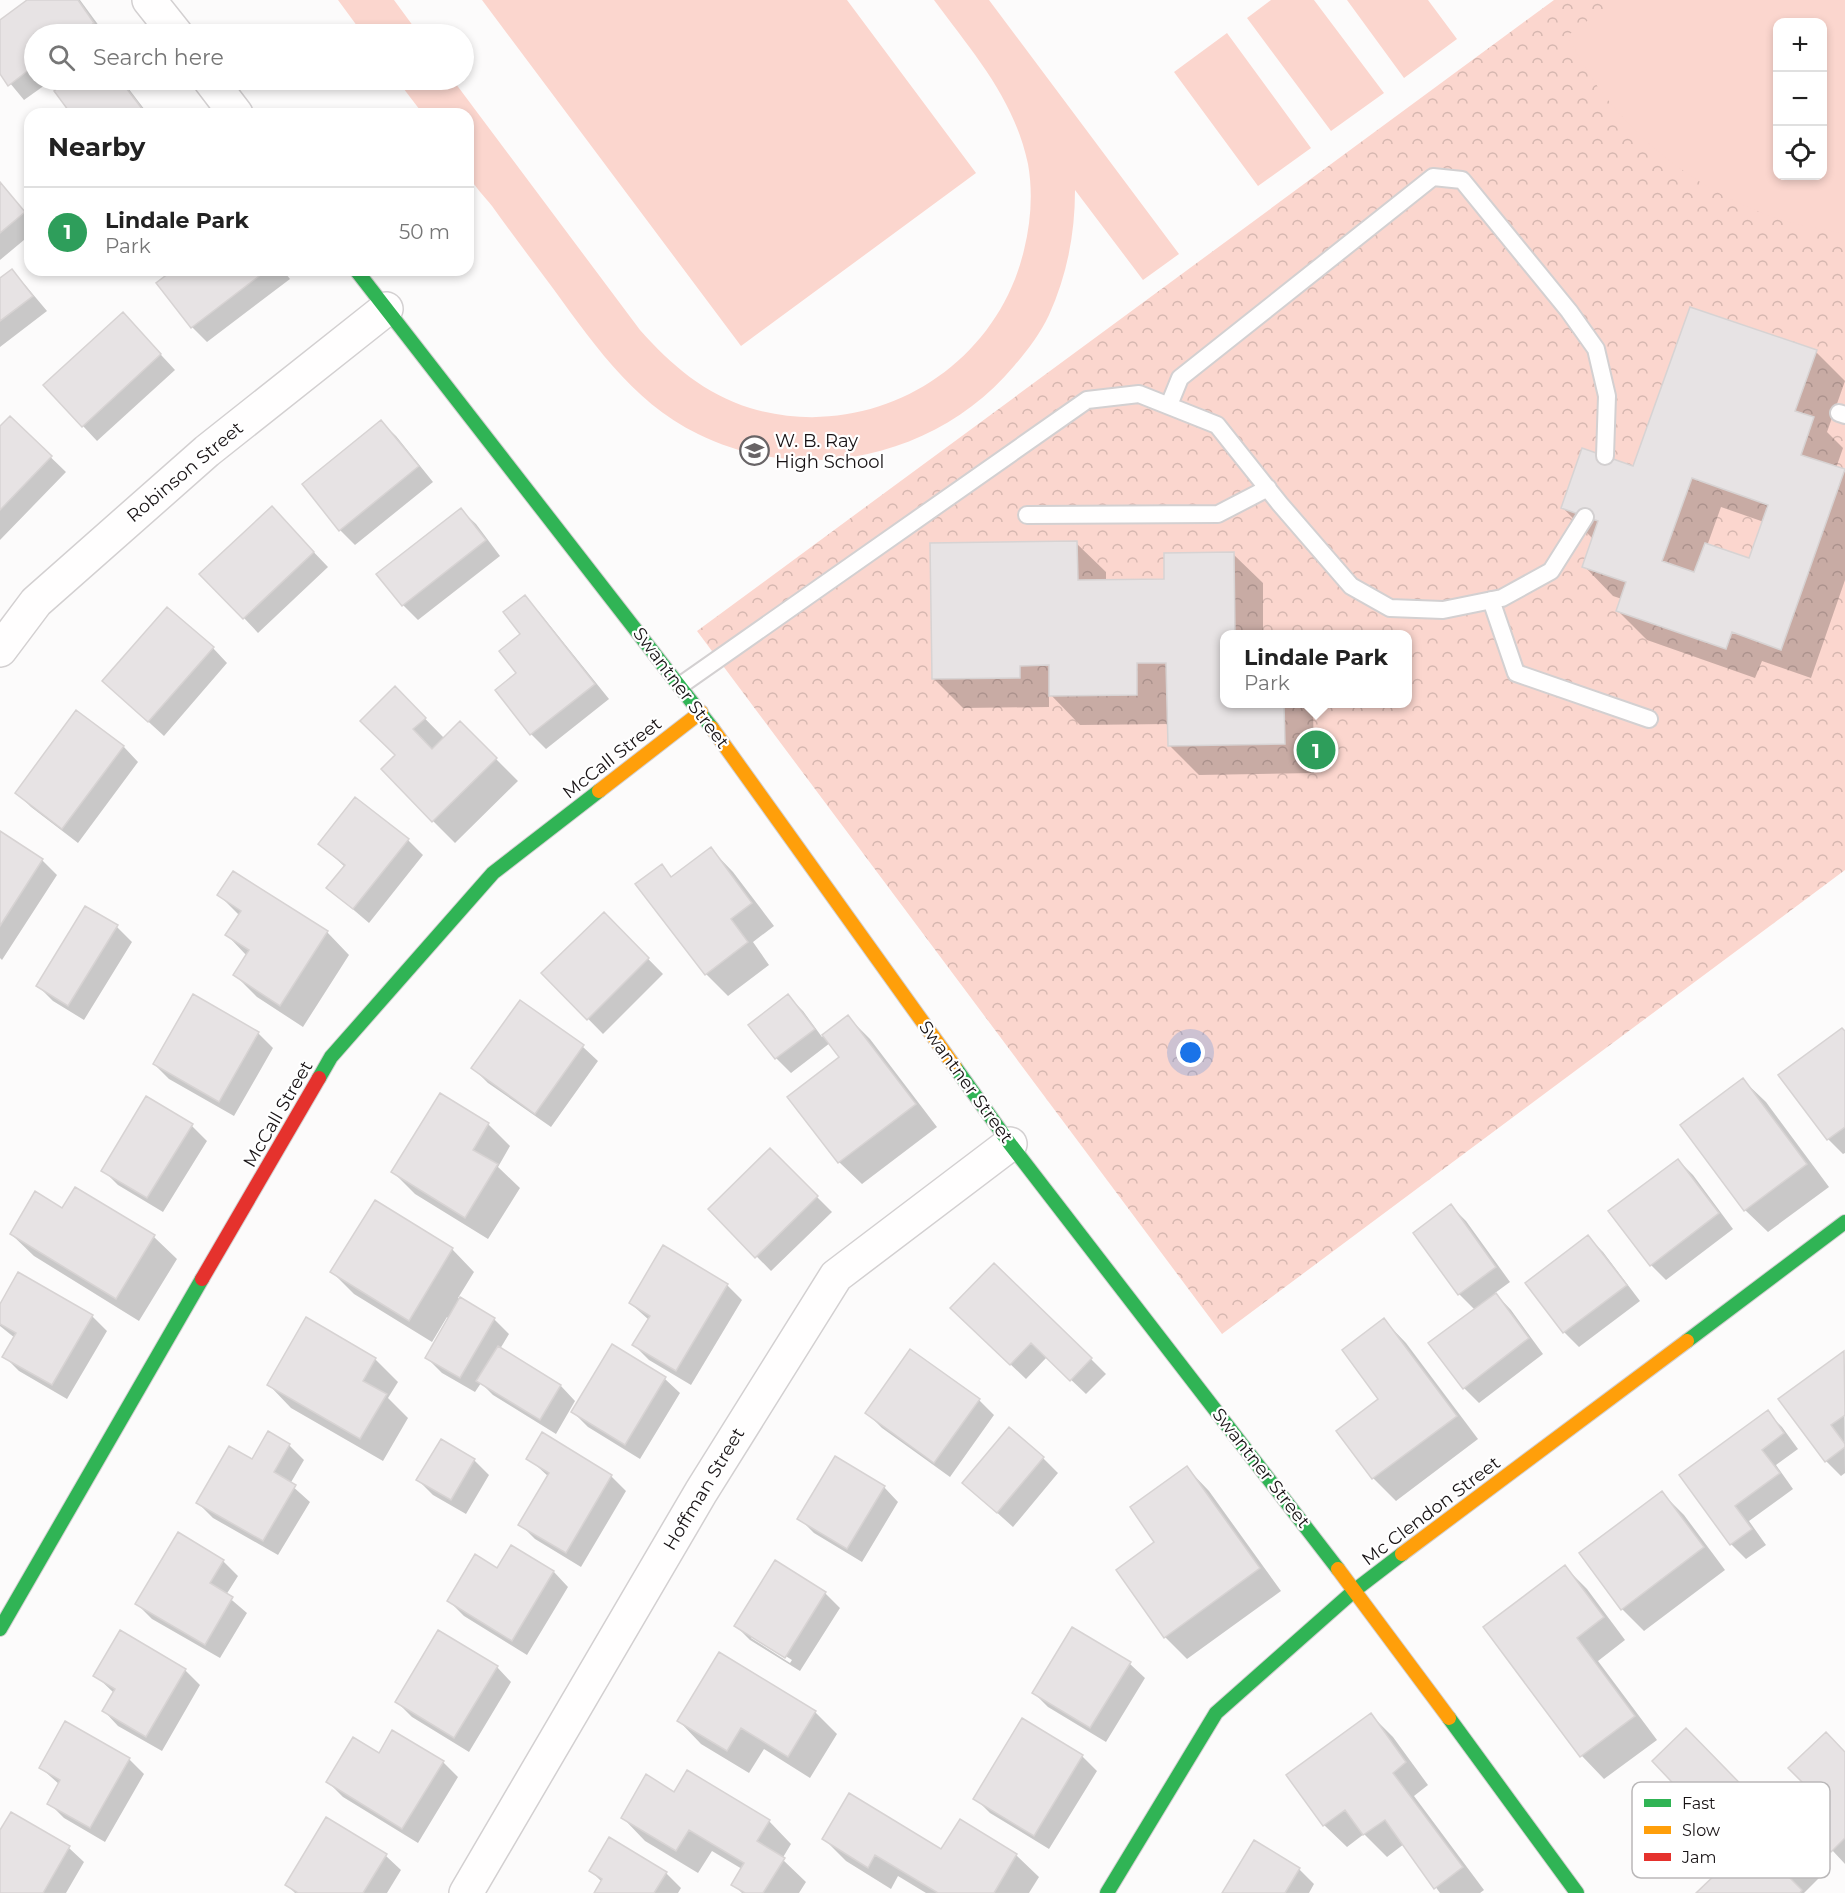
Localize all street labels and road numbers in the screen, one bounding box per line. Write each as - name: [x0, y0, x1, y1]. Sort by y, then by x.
- street label: Robinson Street: [122, 417, 248, 527]
- street label: Swantner Street: [628, 623, 734, 753]
- street label: McCall Street: [558, 713, 666, 803]
- street label: Swantner Street: [914, 1017, 1018, 1147]
- street label: McCall Street: [239, 1057, 317, 1171]
- street label: Swantner Street: [1207, 1404, 1315, 1532]
- street label: Hoffman Street: [659, 1424, 749, 1554]
- street label: Mc Clendon Street: [1358, 1452, 1504, 1570]

